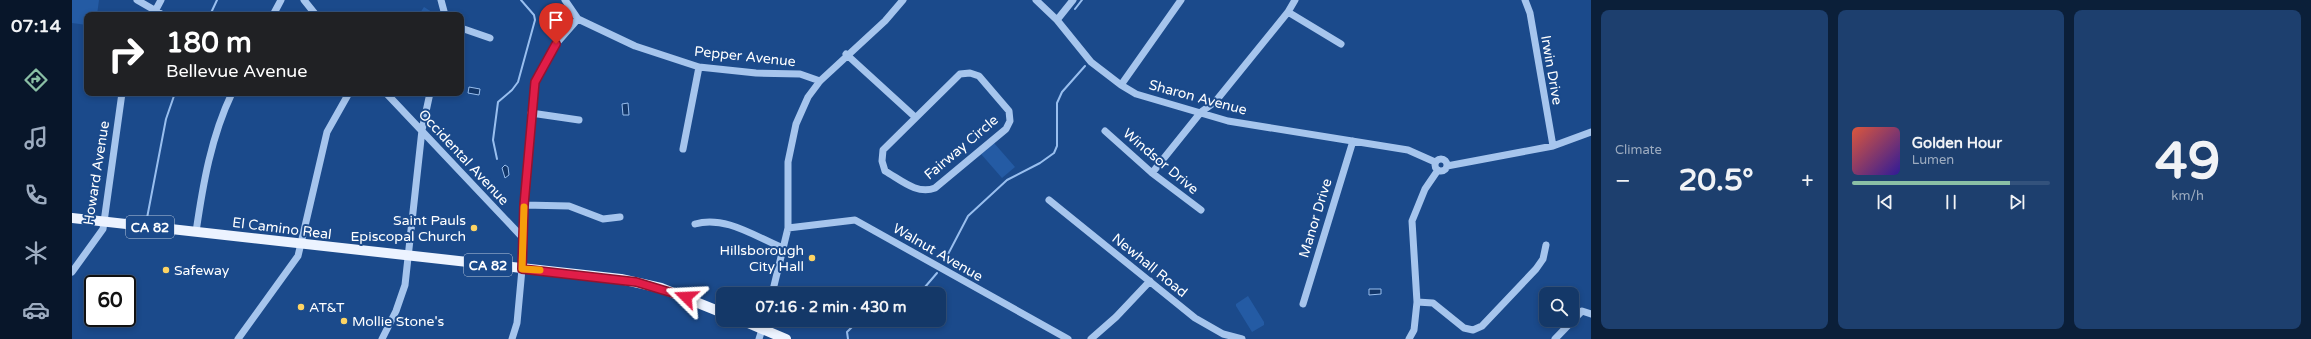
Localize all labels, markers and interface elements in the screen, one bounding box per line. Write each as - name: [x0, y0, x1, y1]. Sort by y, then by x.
- pin: [539, 3, 573, 44]
- icon: arrive: [545, 9, 567, 31]
- text: 07:14: [11, 15, 61, 37]
- text: 180 m: [166, 26, 252, 60]
- icon: right: [100, 28, 152, 80]
- street label: Irwin Drive: [1537, 34, 1566, 106]
- street label: Pepper Avenue: [693, 43, 797, 70]
- text: Bellevue Avenue: [166, 60, 307, 82]
- icon: directions: [22, 66, 50, 94]
- street label: Sharon Avenue: [1147, 76, 1249, 119]
- street label: Occidental Avenue: [415, 106, 513, 209]
- street label: Fairway Circle: [921, 111, 1002, 183]
- street label: Howard Avenue: [80, 120, 113, 226]
- icon: music: [22, 124, 50, 152]
- street label: Windsor Drive: [1119, 125, 1202, 198]
- text: 49: [2155, 130, 2220, 193]
- text: Golden Hour: [1912, 134, 2002, 152]
- text: Climate: [1615, 142, 1662, 158]
- text: Lumen: [1912, 152, 1954, 168]
- text: 20.5°: [1678, 162, 1754, 199]
- text: −: [1615, 168, 1631, 194]
- text: +: [1801, 168, 1814, 194]
- street label: Manor Drive: [1295, 176, 1336, 260]
- icon: phone: [22, 181, 50, 209]
- text: km/h: [2171, 188, 2204, 204]
- icon: previous: [1874, 191, 1896, 213]
- icon: pause: [1940, 191, 1962, 213]
- icon: next: [2006, 191, 2028, 213]
- place label: Saint Pauls Episcopal Church: [351, 212, 466, 245]
- street label: El Camino Real: [231, 214, 333, 243]
- road number: CA 82: [126, 216, 174, 238]
- street label: Walnut Avenue: [890, 220, 986, 285]
- marker: Saint Pauls Episcopal Church: [469, 223, 479, 233]
- street label: Newhall Road: [1109, 230, 1191, 301]
- icon: climate: [22, 239, 50, 267]
- place label: Hillsborough City Hall: [719, 242, 804, 275]
- marker: Hillsborough City Hall: [807, 253, 817, 263]
- road number: CA 82: [464, 254, 512, 276]
- place label: Safeway: [174, 262, 230, 279]
- marker: Safeway: [161, 265, 171, 275]
- speed limit sign: 60: [84, 275, 136, 327]
- position arrow: [665, 276, 707, 318]
- map controls: [1539, 287, 1579, 327]
- button: search: [1539, 287, 1579, 327]
- icon: car: [22, 296, 50, 324]
- text: 07:16 · 2 min · 430 m: [756, 298, 906, 316]
- place label: AT&T: [309, 299, 345, 316]
- marker: AT&T: [296, 302, 306, 312]
- place label: Mollie Stone's: [352, 313, 444, 330]
- marker: Mollie Stone's: [339, 316, 349, 326]

